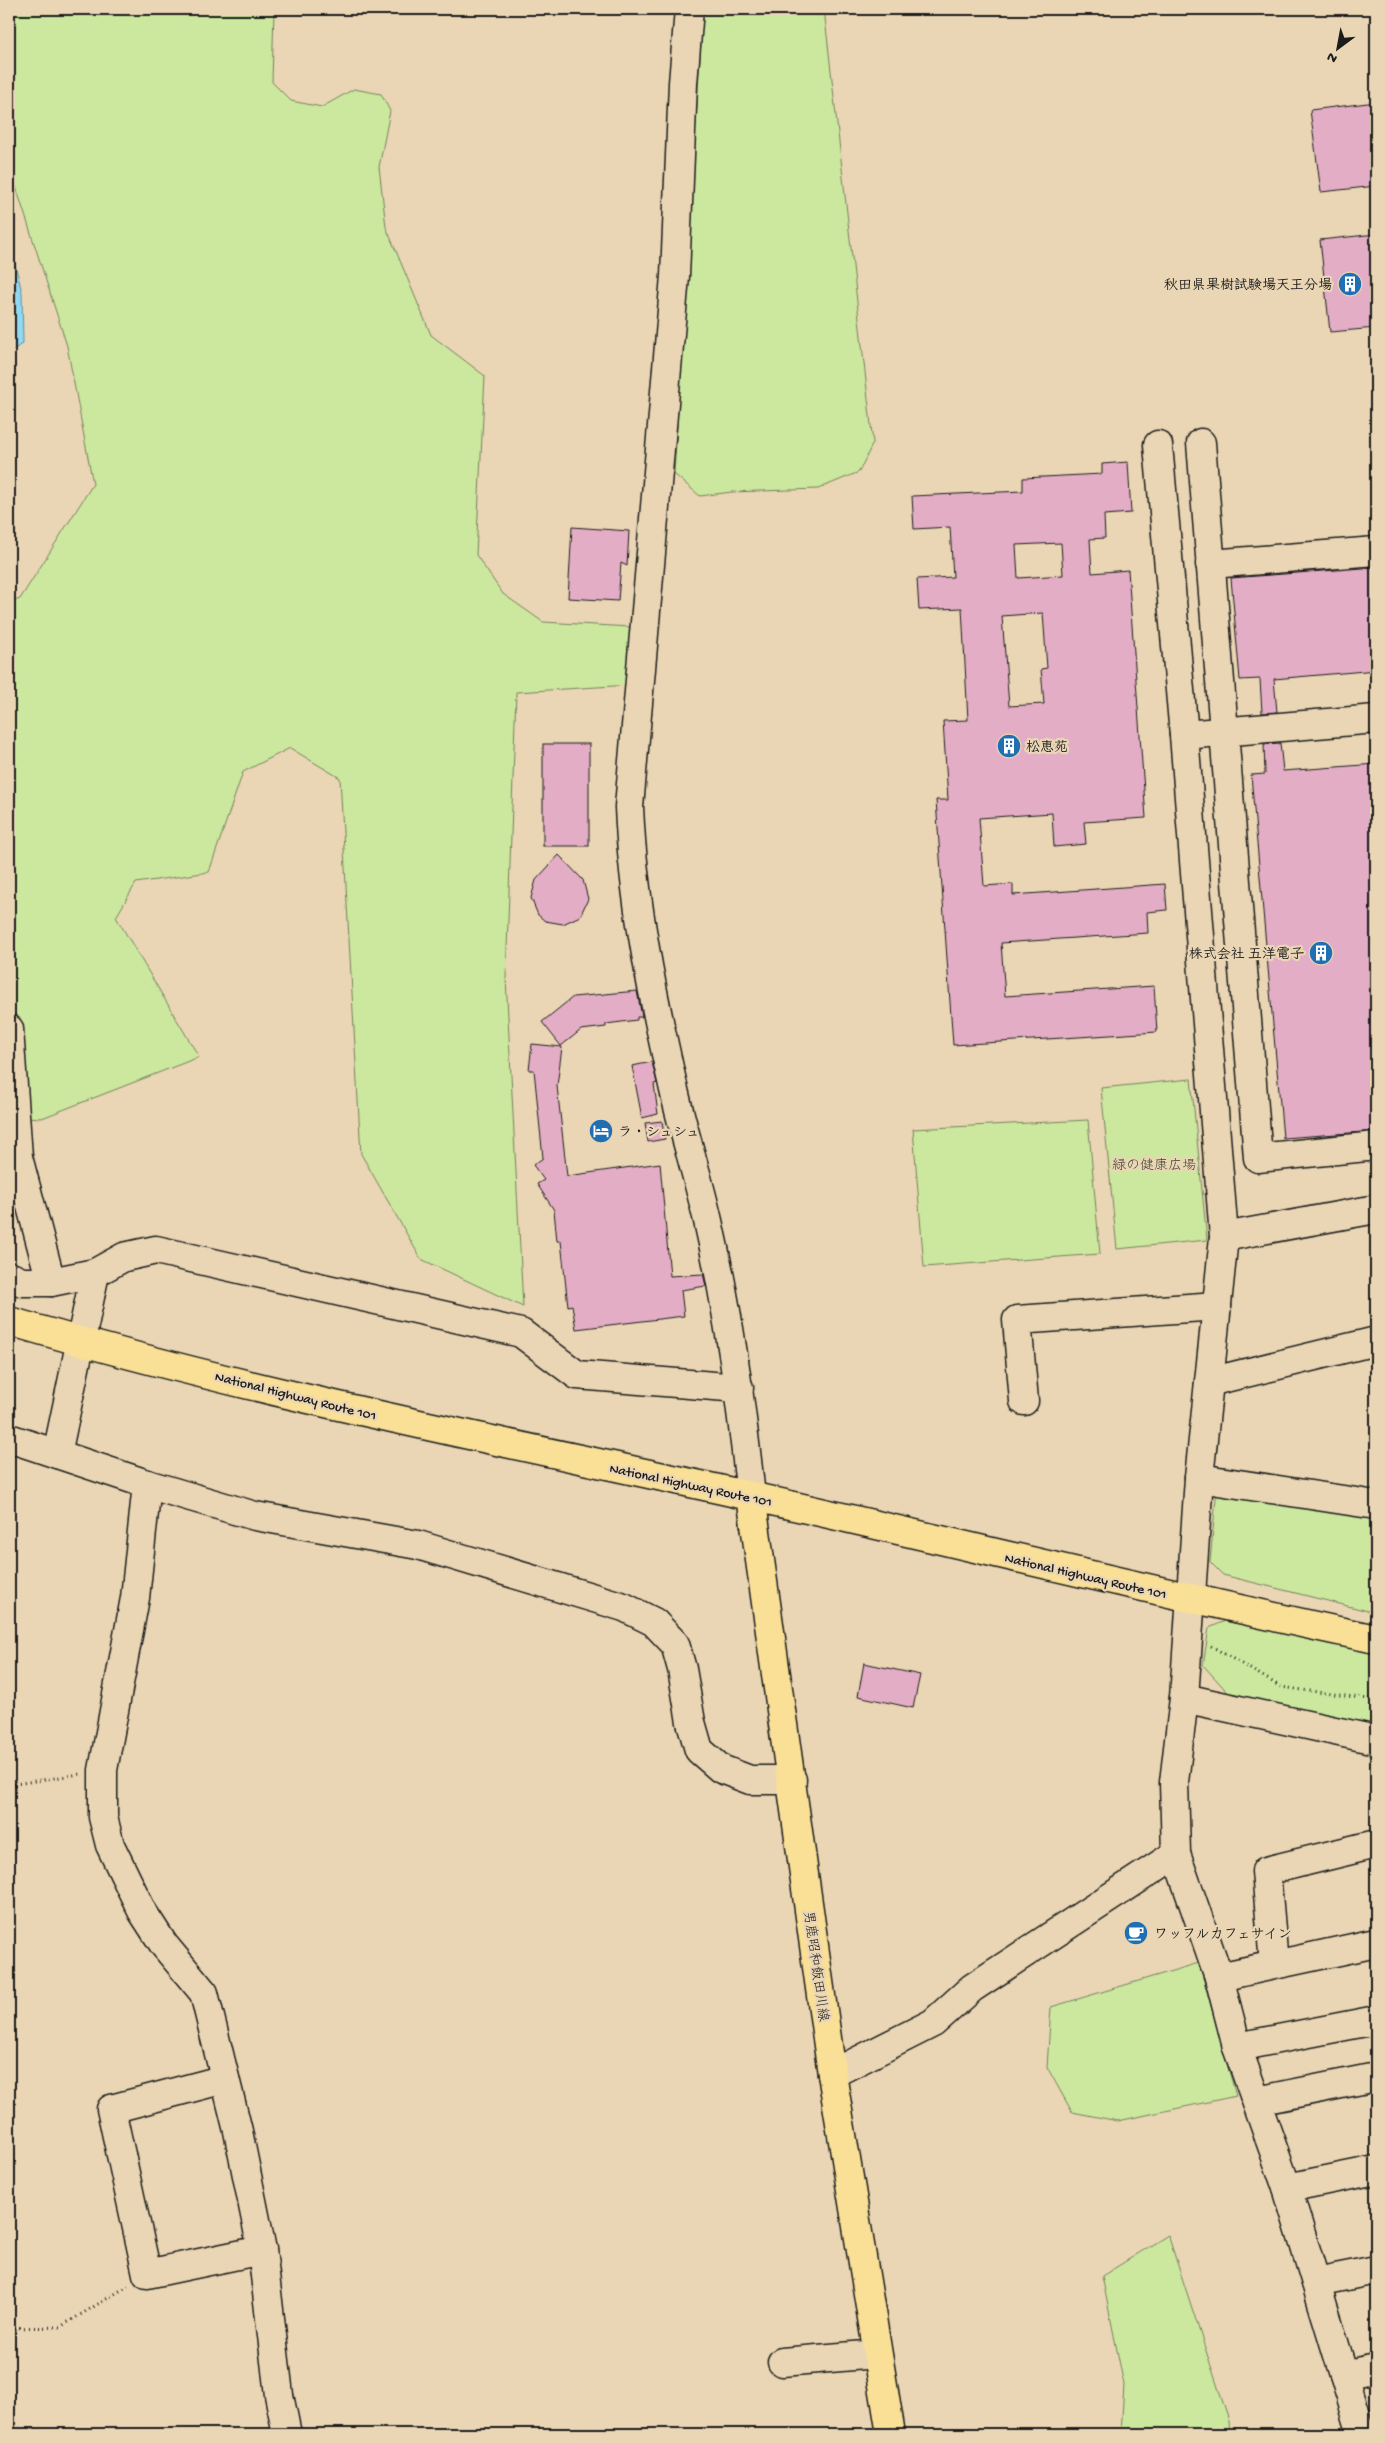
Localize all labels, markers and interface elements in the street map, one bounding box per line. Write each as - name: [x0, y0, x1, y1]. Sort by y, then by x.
- north arrow: [1312, 22, 1362, 72]
- text: N: [1324, 47, 1341, 67]
- building icon: 秋田県果樹試験場天王分場: [1337, 271, 1363, 297]
- place label: 秋田県果樹試験場天王分場: [1164, 277, 1332, 295]
- building icon: 松恵苑: [996, 733, 1022, 759]
- place label: 松恵苑: [1026, 739, 1068, 757]
- building icon: 株式会社 五洋電子: [1308, 940, 1334, 966]
- place label: 株式会社 五洋電子: [1189, 946, 1304, 964]
- hotel icon: ラ・シュシュ: [588, 1118, 614, 1144]
- place label: ラ・シュシュ: [618, 1125, 700, 1142]
- park label: 緑の健康広場: [1112, 1158, 1196, 1175]
- street label: National Highway Route 101: [213, 1369, 378, 1426]
- street label: National Highway Route 101: [608, 1461, 773, 1512]
- street label: National Highway Route 101: [1003, 1551, 1168, 1604]
- street label: 男鹿昭和飯田川線: [798, 1910, 831, 2023]
- cafe icon: ワッフルカフェサイン: [1123, 1920, 1149, 1946]
- place label: ワッフルカフェサイン: [1154, 1927, 1292, 1944]

